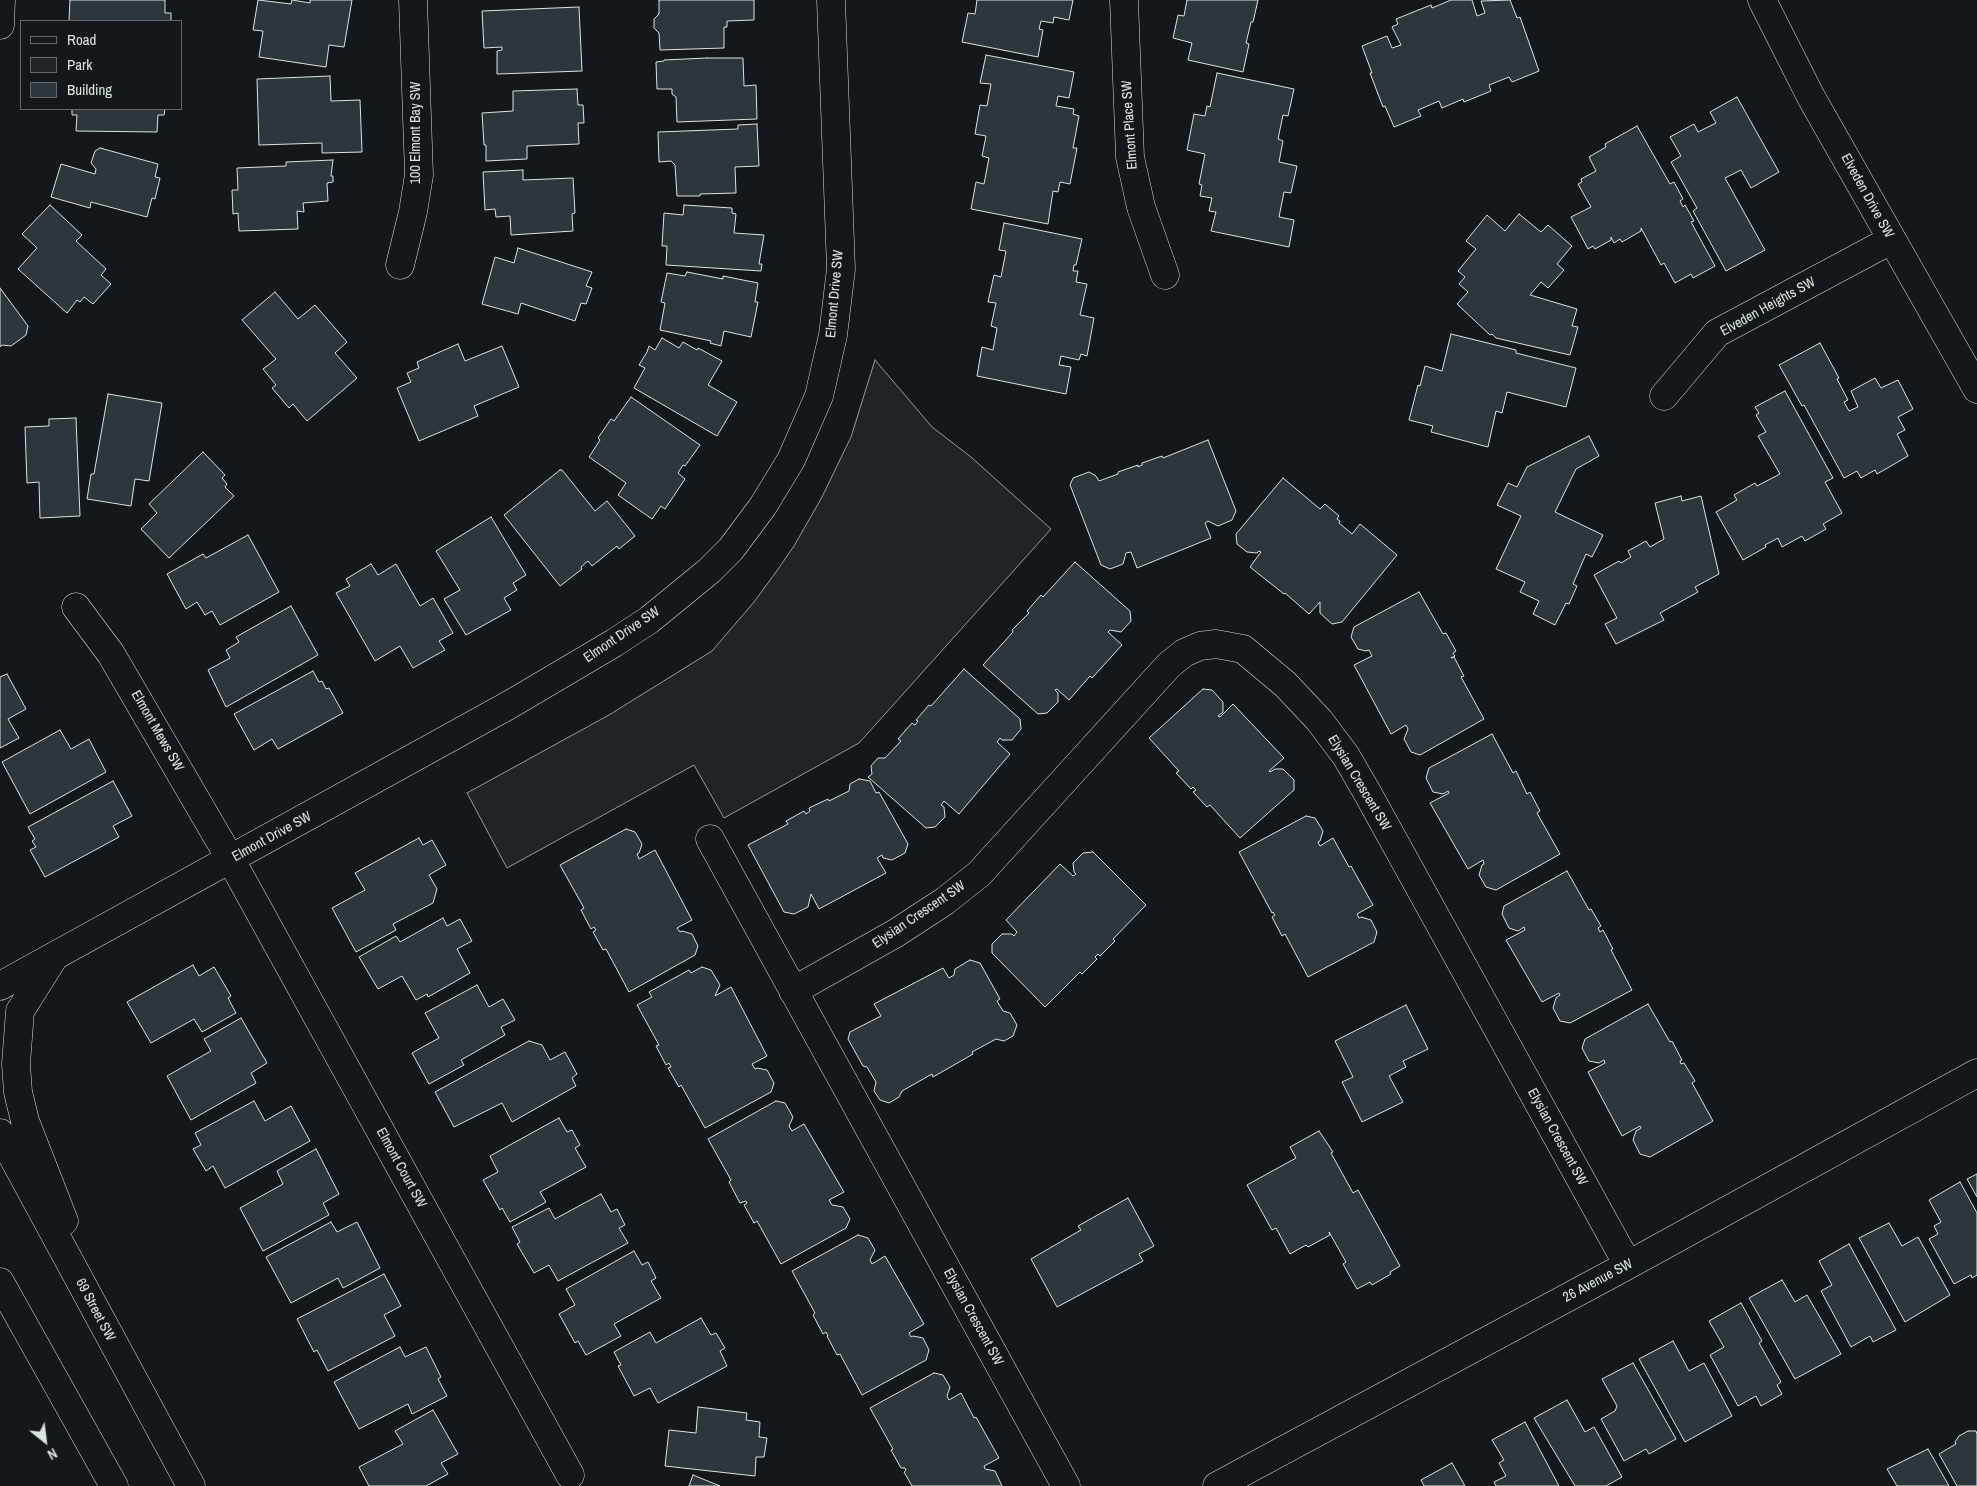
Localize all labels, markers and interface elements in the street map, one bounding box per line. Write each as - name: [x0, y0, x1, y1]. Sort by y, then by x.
- legend: [20, 20, 182, 110]
- text: Road: [67, 29, 96, 50]
- text: Park: [67, 54, 92, 75]
- text: Building: [67, 79, 112, 100]
- street label: Elmont Place SW: [1119, 80, 1141, 170]
- street label: 100 Elmont Bay SW: [408, 82, 424, 184]
- street label: Elveden Drive SW: [1837, 151, 1897, 241]
- street label: Elmont Drive SW: [823, 249, 847, 339]
- street label: Elveden Heights SW: [1718, 274, 1818, 340]
- street label: Elmont Drive SW: [581, 603, 663, 667]
- street label: Elmont Mews SW: [127, 688, 187, 774]
- street label: Elysian Crescent SW: [1324, 732, 1394, 834]
- street label: Elmont Drive SW: [229, 808, 315, 866]
- street label: Elysian Crescent SW: [869, 878, 969, 952]
- street label: Elysian Crescent SW: [1523, 1085, 1591, 1189]
- street label: Elmont Court SW: [372, 1125, 430, 1211]
- street label: 26 Avenue SW: [1560, 1256, 1636, 1306]
- street label: Elysian Crescent SW: [939, 1265, 1007, 1369]
- street label: 69 Street SW: [72, 1276, 118, 1344]
- north arrow: [20, 1416, 70, 1466]
- text: N: [44, 1444, 60, 1464]

